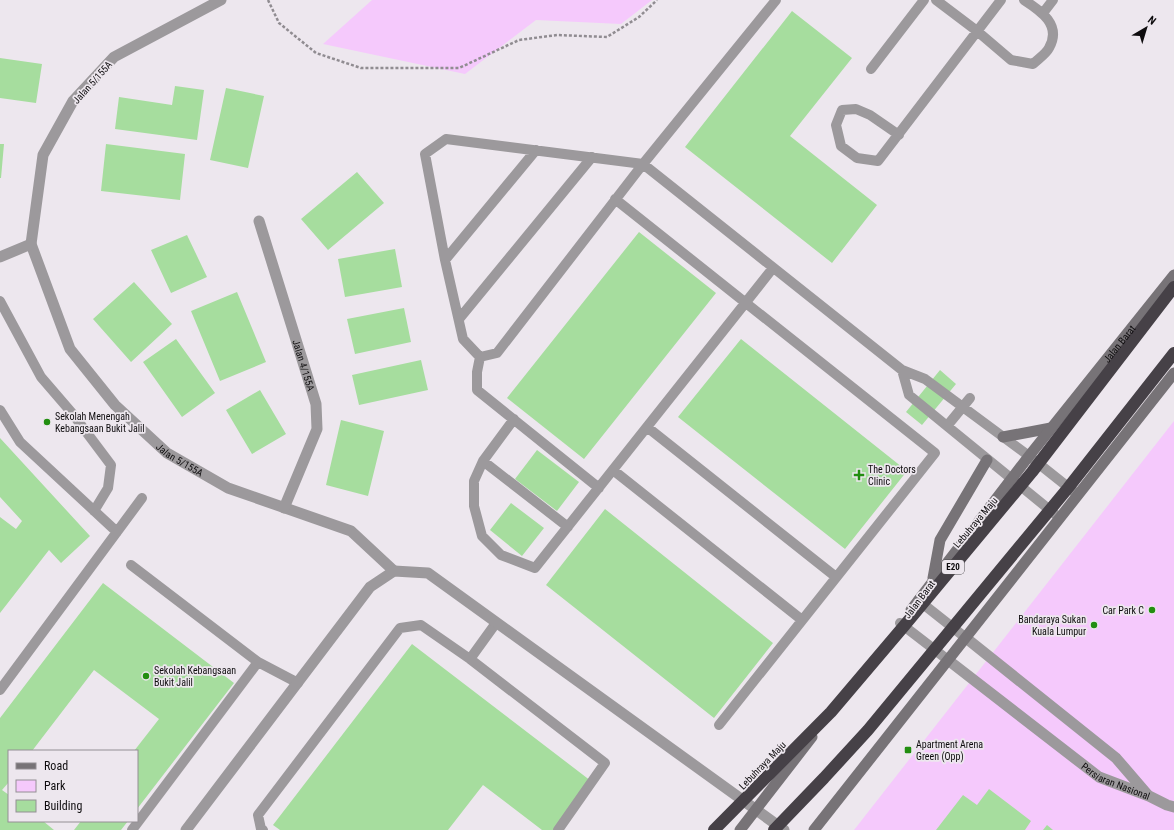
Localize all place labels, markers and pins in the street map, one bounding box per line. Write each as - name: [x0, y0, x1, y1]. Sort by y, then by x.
- place label: Sekolah Menengah Kebangsaan Bukit Jalil: [55, 411, 145, 434]
- marker: Sekolah Menengah Kebangsaan Bukit Jalil: [42, 417, 52, 427]
- place label: The Doctors Clinic: [868, 464, 916, 487]
- marker: The Doctors Clinic: [853, 469, 865, 481]
- place label: Car Park C: [1102, 605, 1144, 616]
- marker: Car Park C: [1147, 605, 1157, 615]
- place label: Bandaraya Sukan Kuala Lumpur: [1018, 614, 1086, 637]
- marker: Bandaraya Sukan Kuala Lumpur: [1089, 620, 1099, 630]
- place label: Sekolah Kebangsaan Bukit Jalil: [154, 665, 236, 688]
- marker: Sekolah Kebangsaan Bukit Jalil: [141, 671, 151, 681]
- place label: Apartment Arena Green (Opp): [916, 739, 983, 763]
- marker: Apartment Arena Green (Opp): [903, 745, 913, 755]

